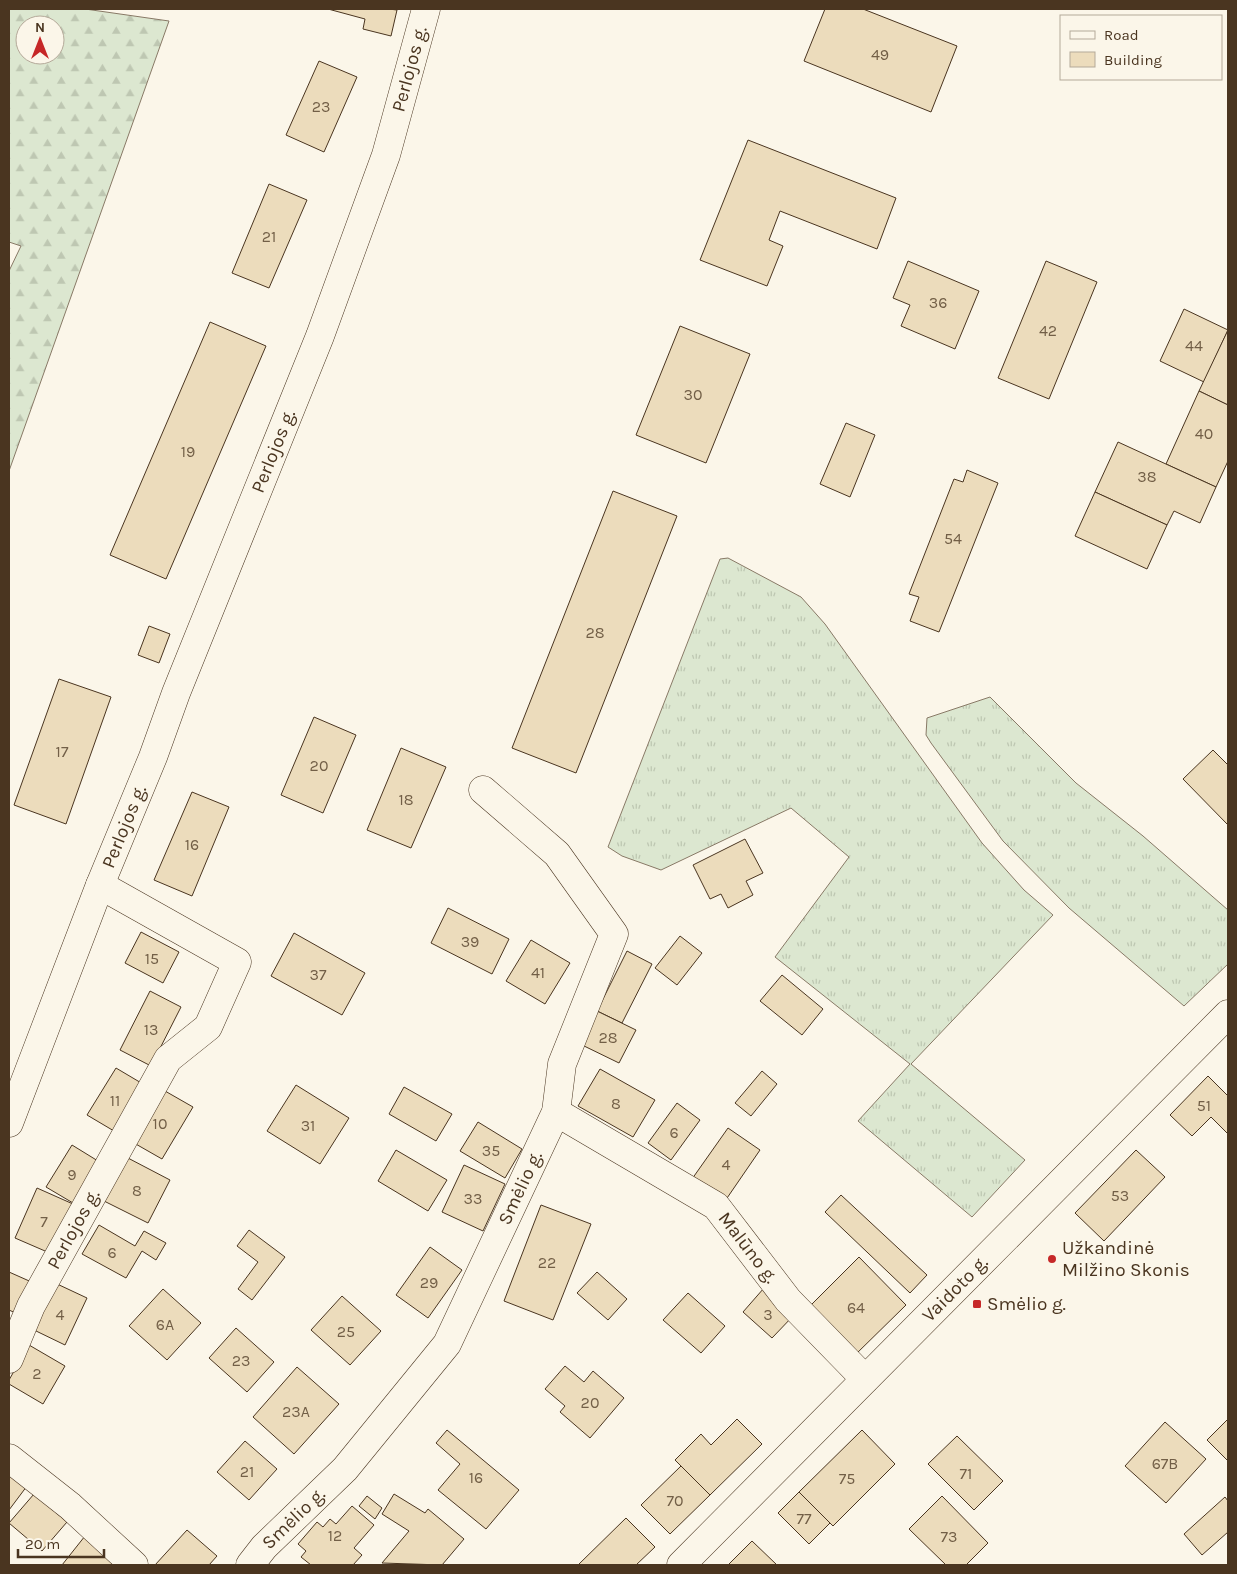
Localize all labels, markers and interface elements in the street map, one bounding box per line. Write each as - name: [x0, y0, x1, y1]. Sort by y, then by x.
- north arrow: [15, 15, 65, 65]
- legend: [1060, 15, 1222, 80]
- text: N: [35, 19, 45, 36]
- street label: Perlojos g.: [387, 24, 432, 114]
- text: Road: [1104, 26, 1139, 44]
- house number: 49: [871, 45, 889, 64]
- text: Building: [1104, 51, 1162, 69]
- house number: 23: [312, 97, 330, 116]
- house number: 21: [262, 227, 276, 246]
- house number: 36: [929, 293, 947, 312]
- house number: 42: [1039, 321, 1057, 340]
- house number: 44: [1185, 336, 1203, 355]
- house number: 30: [684, 385, 702, 404]
- street label: Perlojos g.: [247, 406, 300, 496]
- house number: 40: [1195, 424, 1213, 443]
- house number: 19: [181, 442, 195, 461]
- house number: 38: [1137, 467, 1157, 486]
- house number: 54: [944, 529, 962, 548]
- house number: 28: [585, 623, 605, 642]
- house number: 17: [56, 742, 69, 761]
- house number: 20: [310, 756, 328, 775]
- street label: Perlojos g.: [97, 782, 151, 871]
- house number: 18: [398, 790, 414, 809]
- house number: 16: [185, 835, 199, 854]
- house number: 39: [461, 932, 479, 951]
- house number: 15: [145, 949, 159, 968]
- house number: 41: [531, 963, 545, 982]
- house number: 37: [310, 965, 327, 984]
- house number: 13: [144, 1020, 158, 1039]
- house number: 28: [598, 1028, 618, 1047]
- house number: 11: [110, 1091, 120, 1110]
- house number: 8: [611, 1094, 621, 1113]
- house number: 51: [1197, 1096, 1211, 1115]
- house number: 10: [153, 1114, 167, 1133]
- house number: 31: [301, 1116, 315, 1135]
- house number: 6: [669, 1123, 679, 1142]
- house number: 35: [482, 1141, 500, 1160]
- street label: Smėlio g.: [494, 1147, 547, 1228]
- house number: 4: [722, 1155, 731, 1174]
- house number: 9: [67, 1165, 77, 1184]
- house number: 8: [132, 1181, 142, 1200]
- street label: Perlojos g.: [43, 1186, 104, 1273]
- house number: 53: [1111, 1186, 1129, 1205]
- house number: 33: [464, 1189, 482, 1208]
- street label: Malūno g.: [714, 1208, 782, 1288]
- house number: 7: [40, 1212, 48, 1231]
- place label: Užkandinė Milžino Skonis: [1062, 1237, 1190, 1281]
- house number: 6: [107, 1243, 117, 1262]
- street label: Vaidoto g.: [918, 1251, 992, 1327]
- house number: 22: [538, 1253, 556, 1272]
- marker: Užkandinė Milžino Skonis: [1046, 1253, 1058, 1265]
- house number: 29: [420, 1273, 438, 1292]
- place label: Smėlio g.: [987, 1293, 1066, 1315]
- house number: 64: [847, 1298, 865, 1317]
- marker: Smėlio g.: [971, 1298, 983, 1310]
- house number: 4: [56, 1305, 65, 1324]
- house number: 3: [763, 1305, 773, 1324]
- house number: 6A: [156, 1315, 174, 1334]
- house number: 25: [337, 1322, 355, 1341]
- house number: 23: [232, 1351, 250, 1370]
- house number: 2: [32, 1364, 42, 1383]
- house number: 20: [581, 1393, 599, 1412]
- house number: 23A: [282, 1402, 310, 1421]
- house number: 67B: [1152, 1454, 1178, 1473]
- house number: 21: [240, 1462, 254, 1481]
- house number: 71: [960, 1464, 972, 1483]
- house number: 16: [469, 1468, 483, 1487]
- house number: 75: [839, 1469, 855, 1488]
- street label: Smėlio g.: [258, 1483, 330, 1554]
- house number: 70: [666, 1491, 684, 1510]
- house number: 77: [796, 1509, 812, 1528]
- scale bar: [18, 1526, 104, 1558]
- house number: 12: [328, 1526, 342, 1545]
- house number: 73: [941, 1527, 957, 1546]
- text: 20 m: [25, 1535, 60, 1553]

